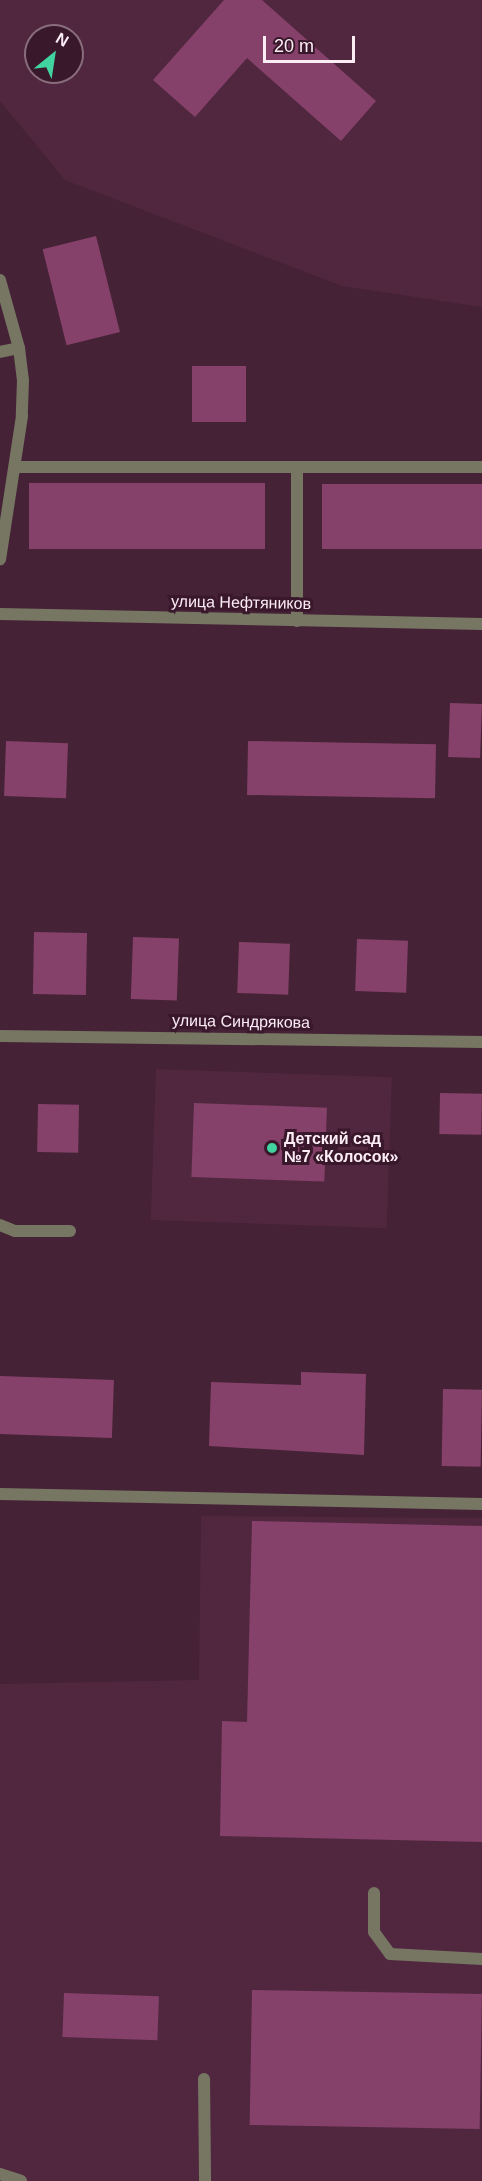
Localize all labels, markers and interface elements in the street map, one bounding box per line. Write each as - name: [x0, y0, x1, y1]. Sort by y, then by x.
- north arrow: [24, 24, 84, 84]
- scale bar: [266, 24, 358, 62]
- text: N: [53, 29, 72, 50]
- text: 20 m: [274, 36, 314, 56]
- street label: улица Нефтяников: [171, 592, 311, 614]
- street label: улица Синдрякова: [172, 1011, 310, 1033]
- place label: Детский сад №7 «Колосок»: [284, 1129, 398, 1167]
- marker: Детский сад №7 «Колосок»: [265, 1141, 279, 1155]

